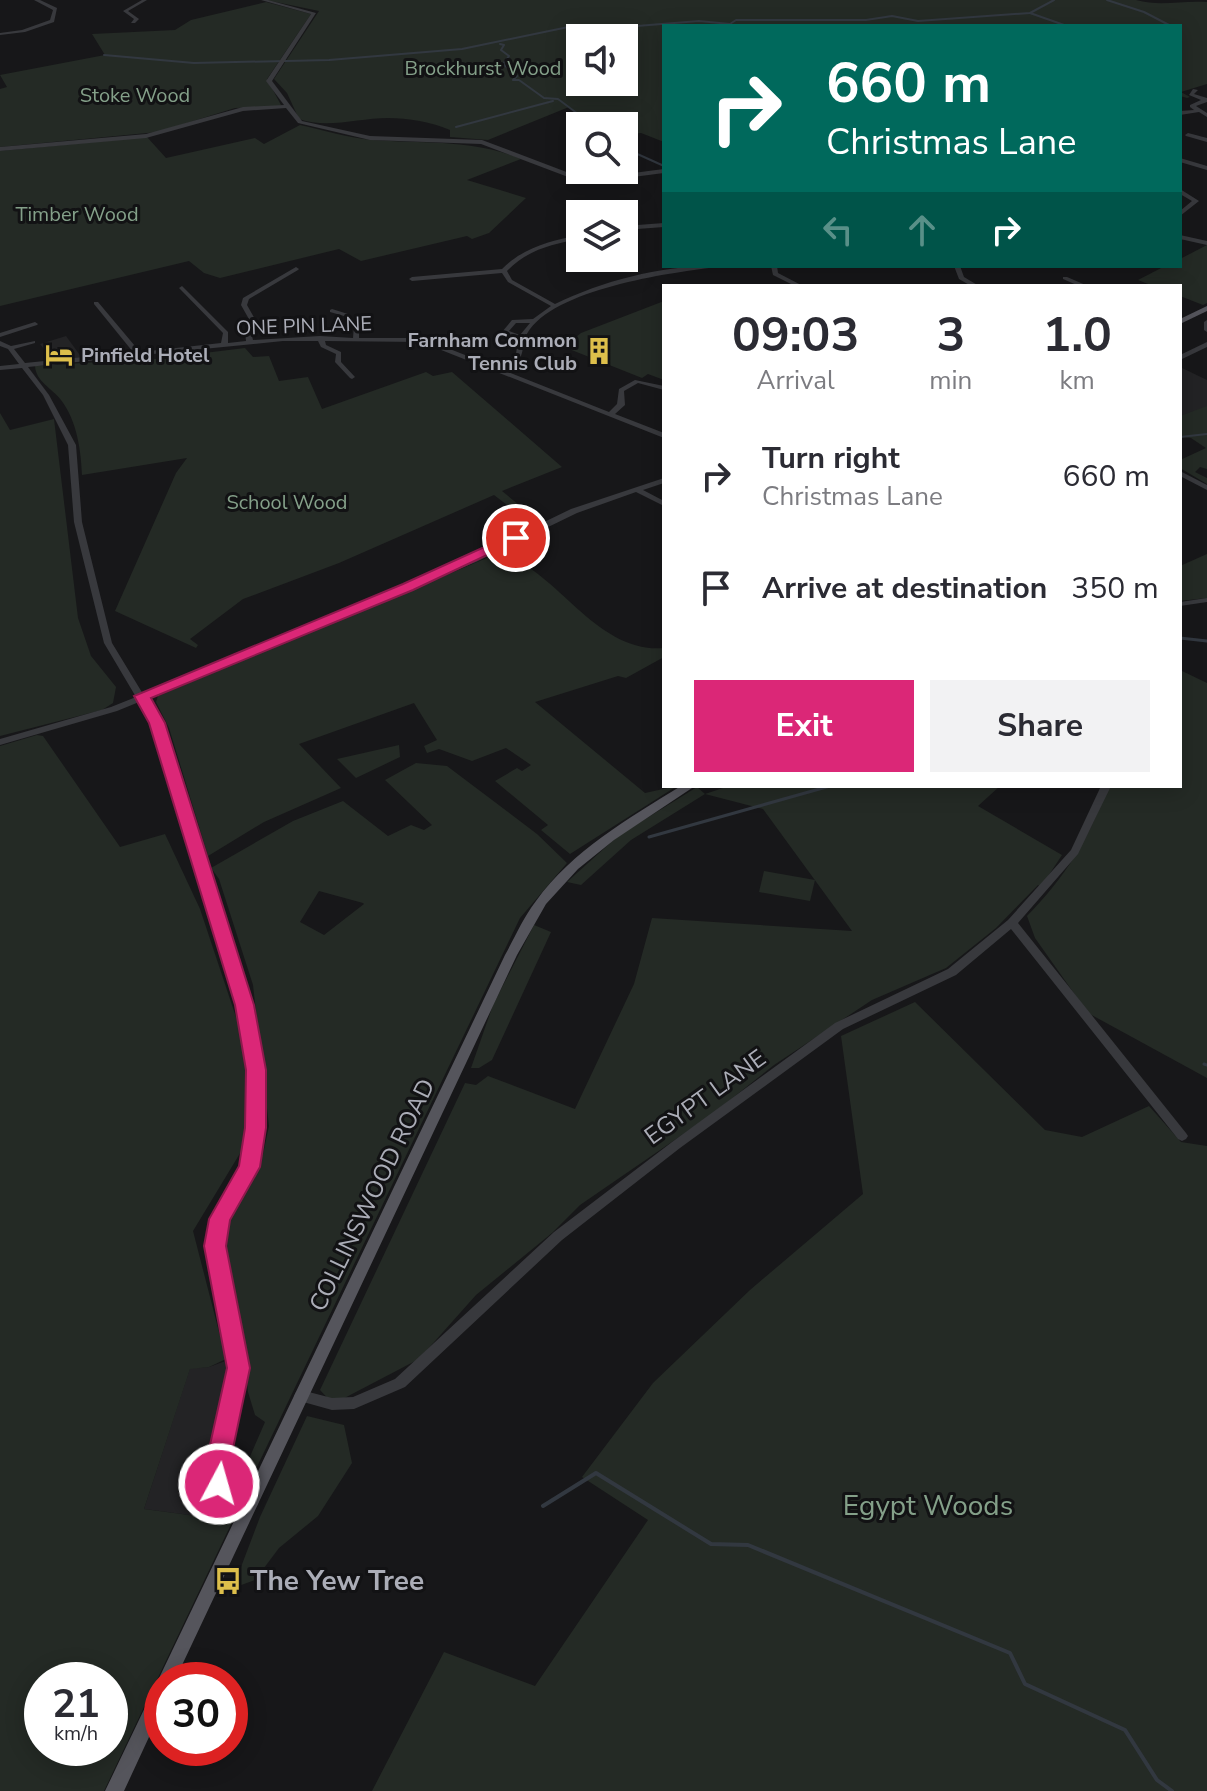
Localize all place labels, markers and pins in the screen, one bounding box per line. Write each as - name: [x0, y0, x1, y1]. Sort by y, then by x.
- place label: Farnham Common Tennis Club: [407, 327, 577, 377]
- building icon: Farnham Common Tennis Club: [584, 336, 614, 366]
- hotel icon: Pinfield Hotel: [44, 340, 74, 370]
- place label: Pinfield Hotel: [81, 342, 210, 369]
- pin: [482, 504, 550, 572]
- place label: The Yew Tree: [250, 1562, 424, 1600]
- bus stop icon: The Yew Tree: [213, 1566, 243, 1596]

